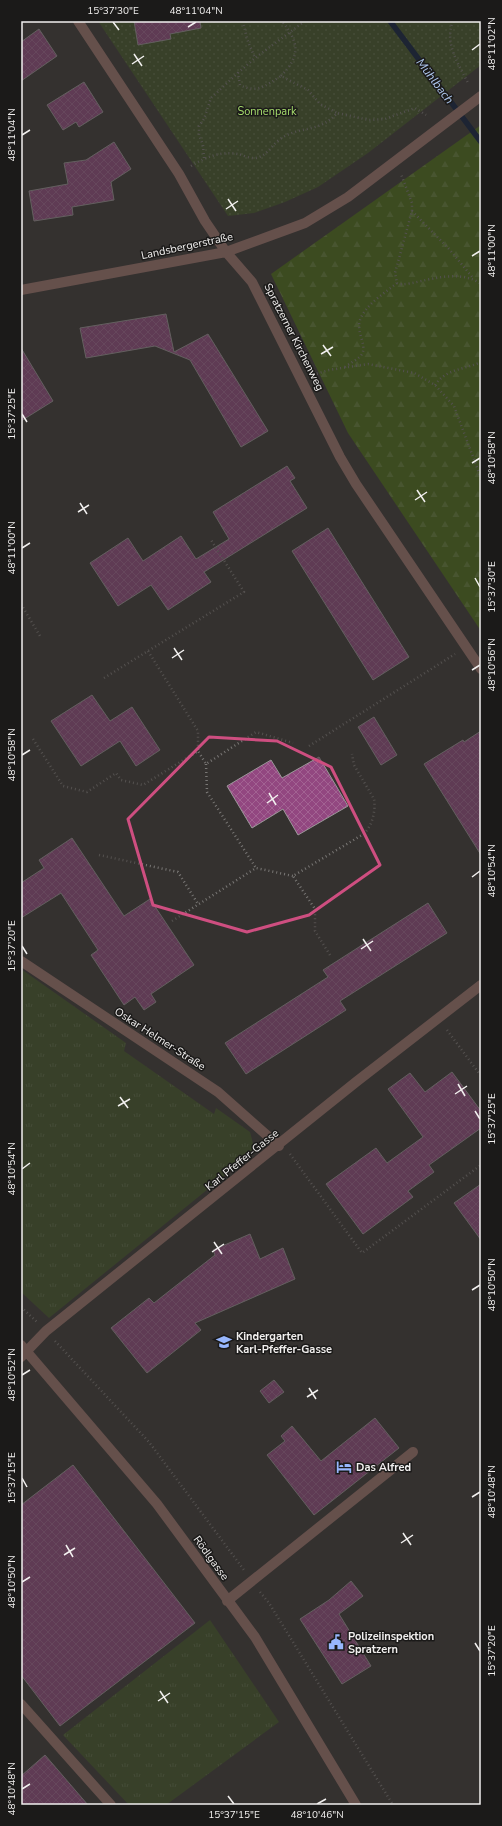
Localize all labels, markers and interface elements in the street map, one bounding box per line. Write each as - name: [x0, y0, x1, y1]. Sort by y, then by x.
- text: 15°37'30"E: [87, 4, 139, 18]
- text: 48°11'04"N: [169, 4, 223, 18]
- text: 48°11'02"N: [485, 17, 499, 71]
- water label: Mühlbach: [413, 55, 457, 107]
- park label: Sonnenpark: [237, 104, 297, 119]
- text: 48°11'04"N: [5, 108, 19, 162]
- text: 48°11'00"N: [485, 224, 499, 278]
- street label: Landsbergerstraße: [140, 229, 234, 263]
- street label: Spratzerner Kirchenweg: [260, 281, 328, 393]
- text: 15°37'25"E: [5, 388, 19, 440]
- text: 48°10'58"N: [485, 431, 499, 485]
- text: 48°11'00"N: [5, 521, 19, 575]
- text: 15°37'30"E: [485, 561, 499, 613]
- text: 48°10'56"N: [485, 638, 499, 692]
- text: 48°10'58"N: [5, 728, 19, 782]
- text: 48°10'54"N: [485, 844, 499, 898]
- text: 15°37'20"E: [5, 920, 19, 972]
- street label: Oskar Helmer-Straße: [112, 1004, 208, 1074]
- text: 15°37'25"E: [485, 1093, 499, 1145]
- street label: Karl Pfeffer-Gasse: [202, 1126, 282, 1194]
- text: 48°10'54"N: [5, 1142, 19, 1196]
- text: 48°10'50"N: [485, 1258, 499, 1312]
- place label: Kindergarten Karl-Pfeffer-Gasse: [236, 1329, 332, 1357]
- school or university icon: Kindergarten Karl-Pfeffer-Gasse: [215, 1333, 233, 1351]
- text: 48°10'52"N: [5, 1348, 19, 1402]
- text: 15°37'15"E: [5, 1452, 19, 1504]
- hotel icon: Das Alfred: [335, 1458, 353, 1476]
- place label: Das Alfred: [356, 1460, 411, 1475]
- text: 48°10'48"N: [485, 1465, 499, 1519]
- street label: Rödlgasse: [190, 1533, 232, 1583]
- text: 48°10'50"N: [5, 1555, 19, 1609]
- text: 15°37'20"E: [485, 1625, 499, 1677]
- place label: Polizeiinspektion Spratzern: [348, 1629, 434, 1657]
- public building icon: Polizeiinspektion Spratzern: [327, 1633, 345, 1651]
- text: 48°10'48"N: [5, 1762, 19, 1816]
- text: 15°37'15"E: [208, 1808, 260, 1822]
- text: 48°10'46"N: [290, 1808, 344, 1822]

